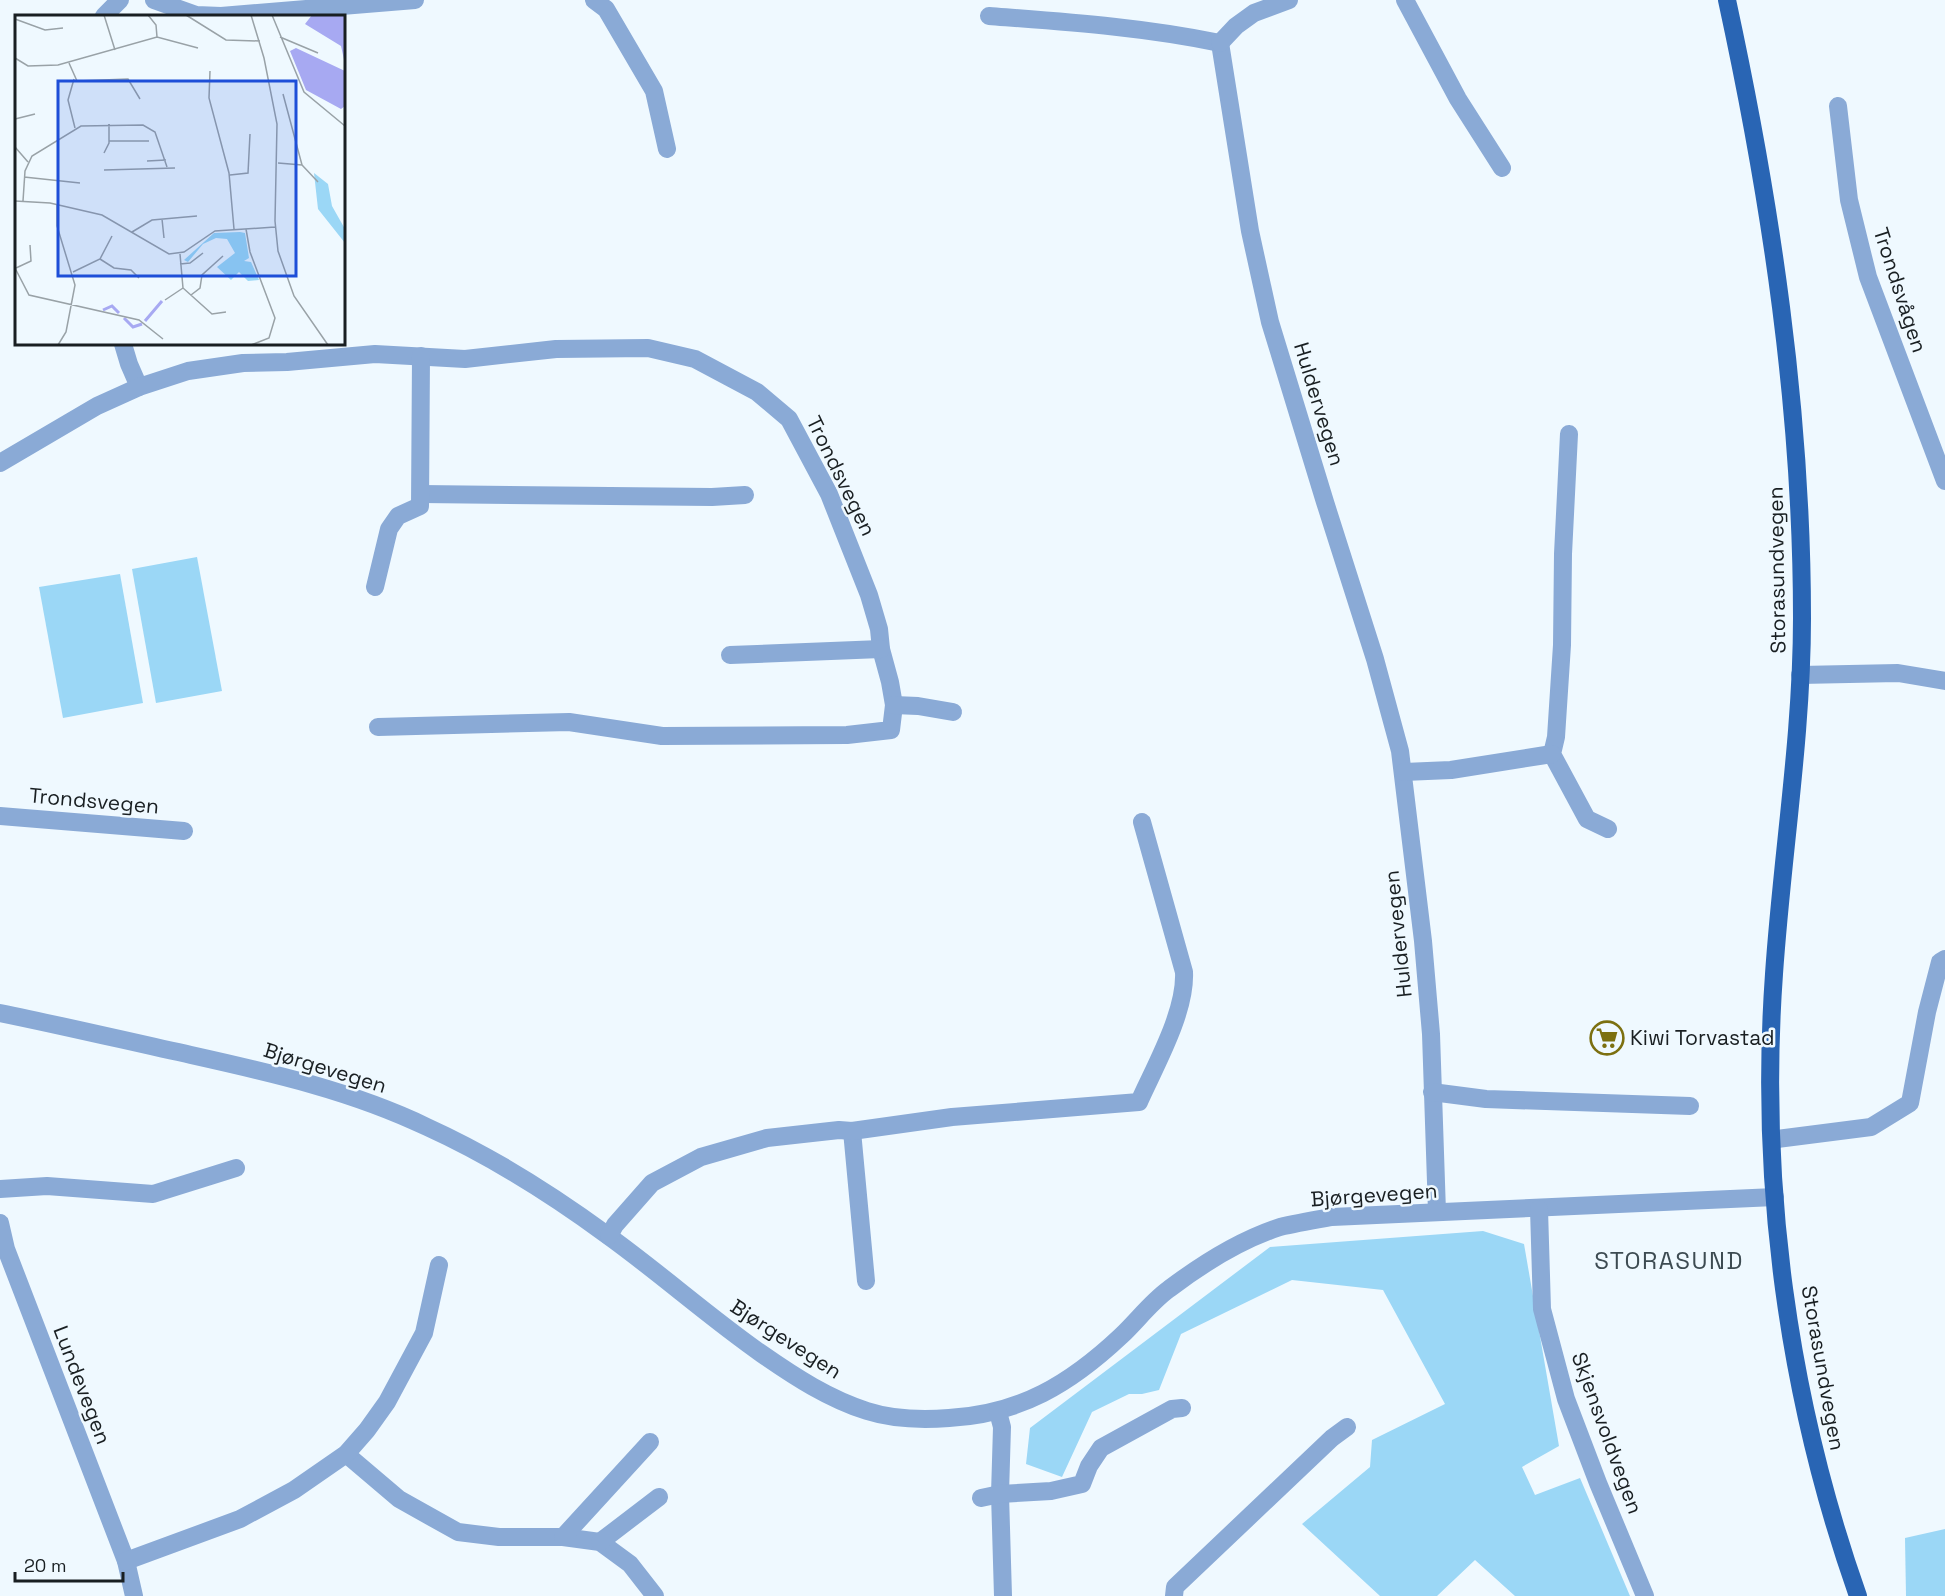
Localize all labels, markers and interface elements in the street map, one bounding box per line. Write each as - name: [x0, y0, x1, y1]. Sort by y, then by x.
- inset map: [15, 15, 345, 345]
- street label: Trondsvågen: [1868, 224, 1933, 356]
- street label: Huldervegen: [1288, 339, 1351, 469]
- street label: Trondsvegen: [801, 411, 882, 540]
- street label: Storasundvegen: [1762, 486, 1791, 654]
- street label: Trondsvegen: [28, 781, 160, 820]
- street label: Huldervegen: [1377, 869, 1418, 999]
- supermarket icon: Kiwi Torvastad: [1589, 1020, 1625, 1056]
- place label: Kiwi Torvastad: [1630, 1024, 1775, 1051]
- street label: Bjørgevegen: [260, 1036, 390, 1099]
- street label: Bjørgevegen: [1310, 1177, 1438, 1212]
- district label: STORASUND: [1594, 1245, 1744, 1276]
- street label: Storasundvegen: [1796, 1283, 1851, 1453]
- street label: Bjørgevegen: [726, 1293, 847, 1385]
- street label: Lundevegen: [48, 1322, 117, 1448]
- street label: Skjensvoldvegen: [1566, 1348, 1649, 1517]
- scale bar: [15, 1545, 123, 1583]
- text: 20 m: [24, 1554, 67, 1577]

